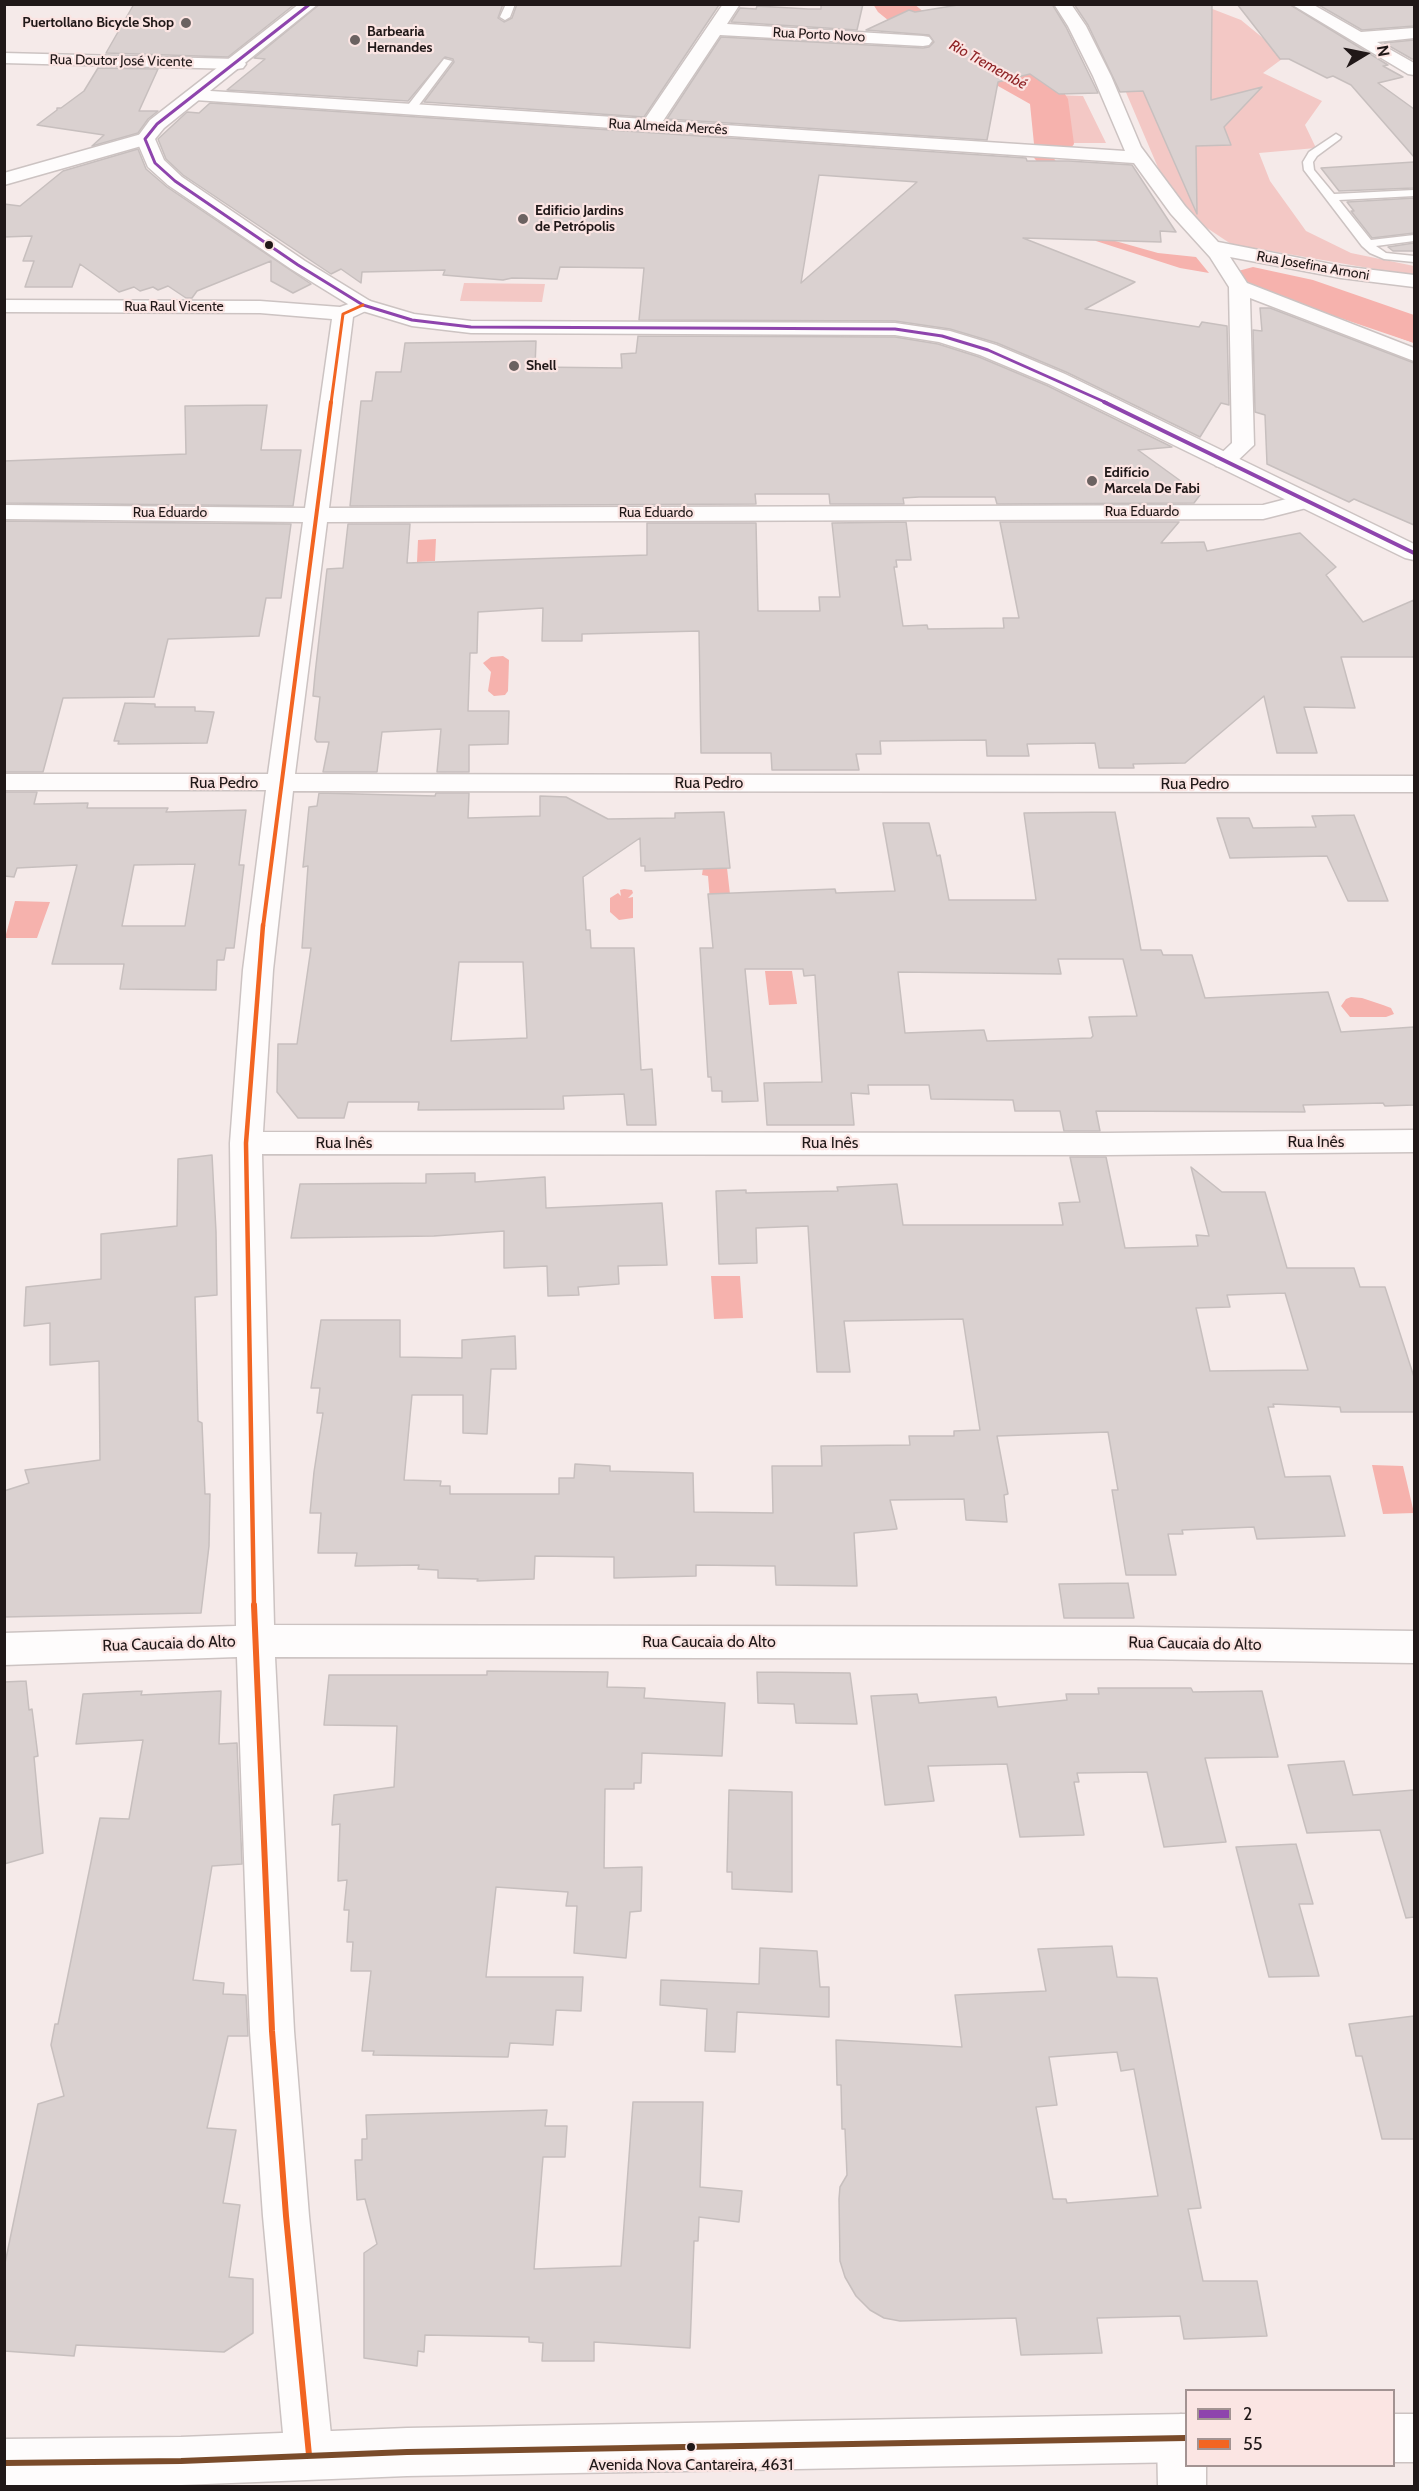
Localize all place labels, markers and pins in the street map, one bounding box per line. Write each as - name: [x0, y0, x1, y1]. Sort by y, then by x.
- place label: Puertollano Bicycle Shop: [22, 15, 174, 31]
- marker: Puertollano Bicycle Shop: [179, 16, 193, 30]
- place label: Barbearia Hernandes: [367, 24, 432, 56]
- marker: Barbearia Hernandes: [348, 33, 362, 47]
- place label: Edificio Jardins de Petrópolis: [535, 203, 624, 236]
- marker: Edificio Jardins de Petrópolis: [516, 212, 530, 226]
- unlabelled marker: [263, 239, 275, 251]
- place label: Shell: [526, 358, 556, 374]
- marker: Shell: [507, 359, 521, 373]
- place label: Edifício Marcela De Fabi: [1104, 465, 1200, 497]
- marker: Edifício Marcela De Fabi: [1085, 474, 1099, 488]
- marker: Avenida Nova Cantareira, 4631: [685, 2441, 697, 2453]
- place label: Avenida Nova Cantareira, 4631: [589, 2455, 793, 2475]

